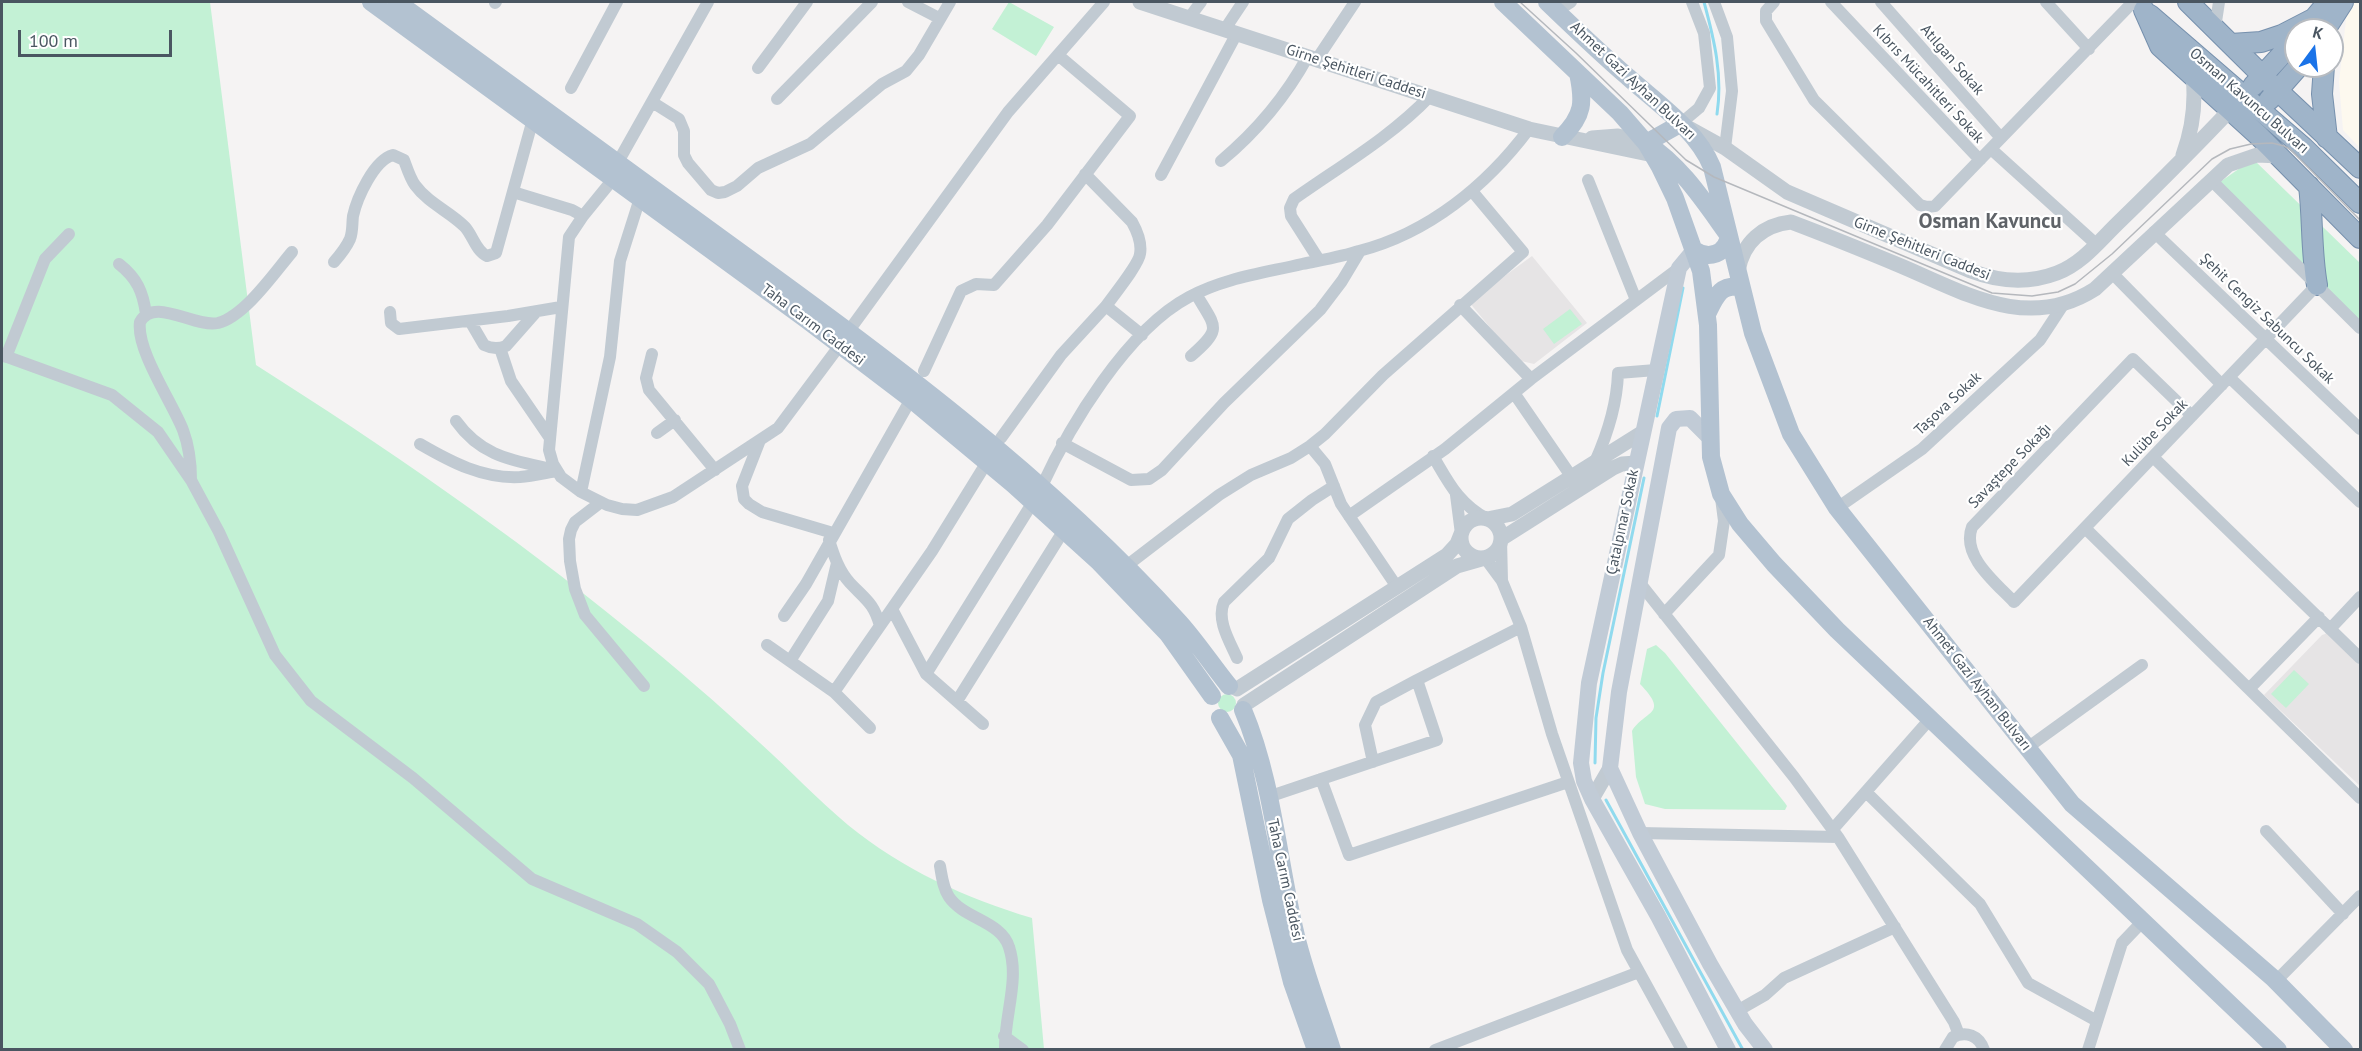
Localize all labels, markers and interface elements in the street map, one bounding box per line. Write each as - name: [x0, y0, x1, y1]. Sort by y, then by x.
- scale bar: [21, 18, 176, 56]
- street label: Ahmet Gazi Ayhan Bulvarı: [1566, 18, 1700, 144]
- north arrow: [2284, 18, 2344, 78]
- street label: Kıbrıs Mücahitleri Sokak: [1869, 21, 1987, 147]
- street label: Atılgan Sokak: [1916, 21, 1988, 99]
- text: K: [2311, 22, 2326, 43]
- text: 100 m: [29, 29, 78, 52]
- street label: Girne Şehitleri Caddesi: [1284, 41, 1428, 103]
- street label: Osman Kavuncu Bulvarı: [2186, 44, 2312, 158]
- district label: Osman Kavuncu: [1918, 209, 2062, 235]
- street label: Girne Şehitleri Caddesi: [1851, 213, 1993, 285]
- street label: Şehit Cengiz Sabuncu Sokak: [2196, 250, 2338, 388]
- street label: Taha Carım Caddesi: [758, 280, 868, 370]
- street label: Taşova Sokak: [1911, 368, 1985, 440]
- street label: Kulübe Sokak: [2118, 396, 2192, 470]
- street label: Savaştepe Sokağı: [1965, 420, 2055, 512]
- street label: Çatalpınar Sokak: [1603, 468, 1643, 576]
- street label: Ahmet Gazi Ayhan Bulvarı: [1919, 613, 2035, 755]
- street label: Taha Carım Caddesi: [1263, 817, 1307, 943]

